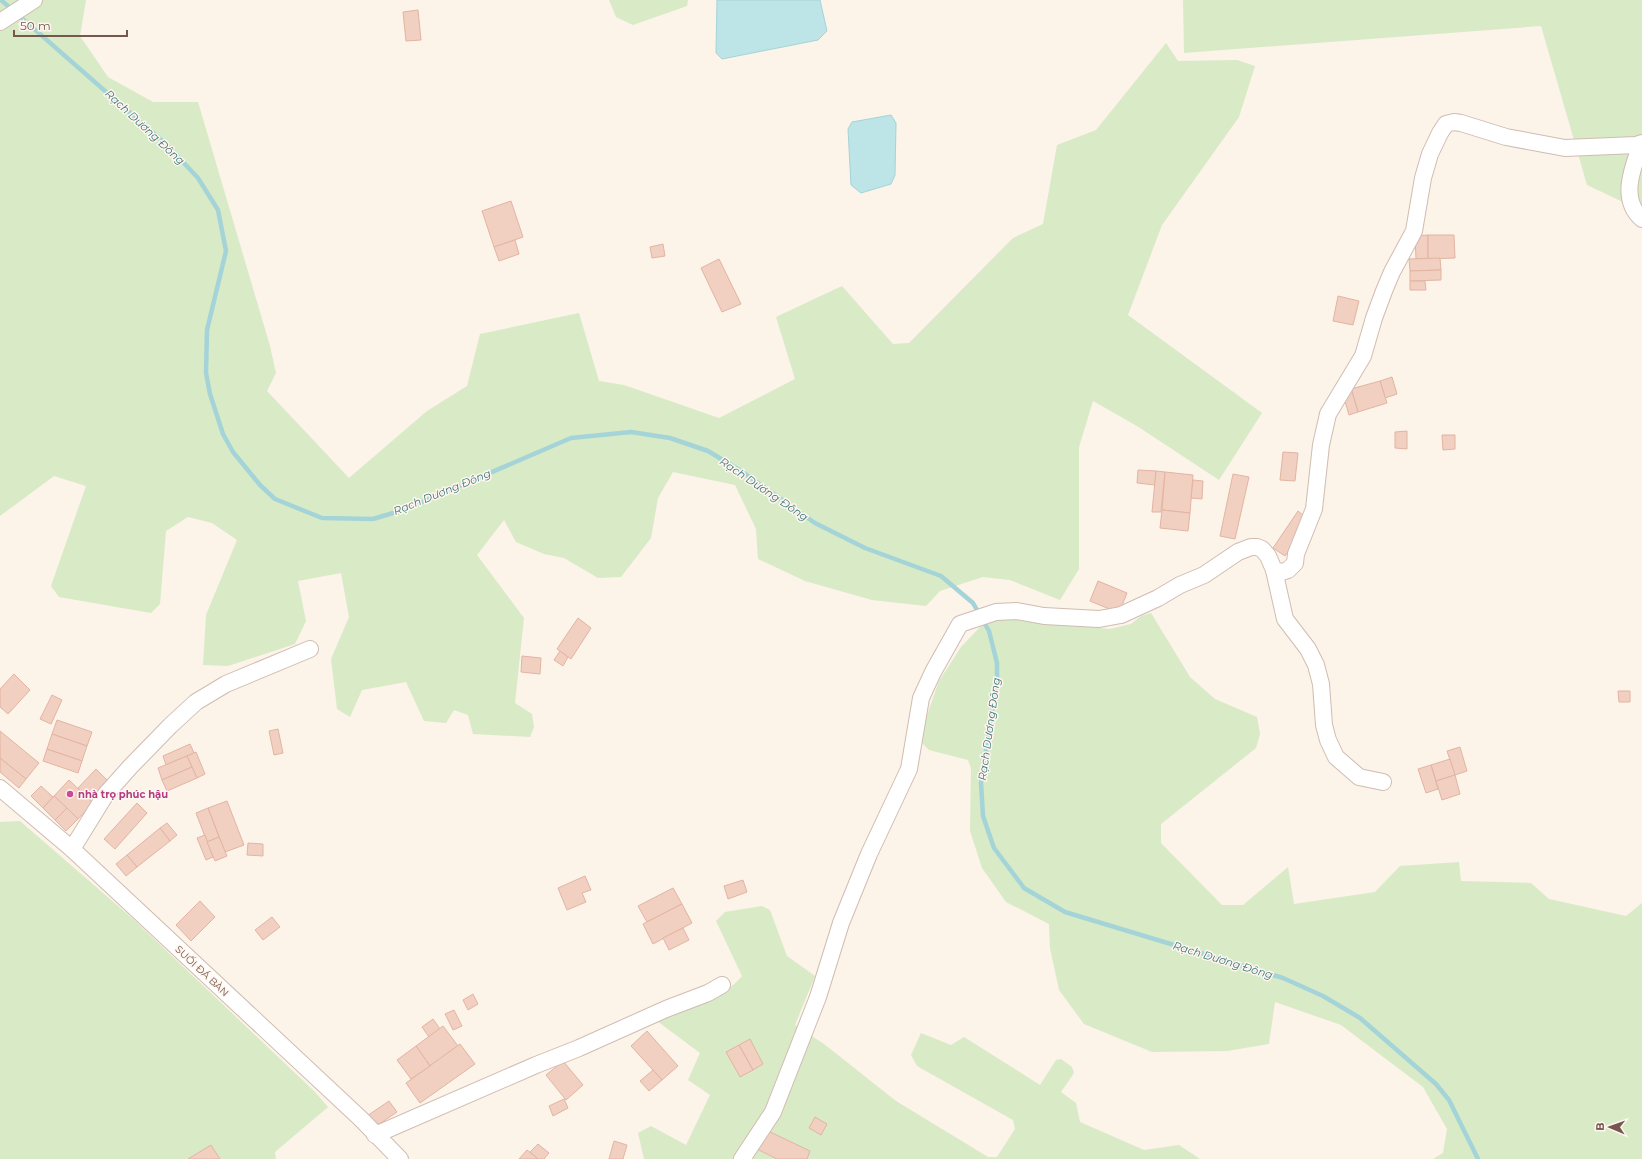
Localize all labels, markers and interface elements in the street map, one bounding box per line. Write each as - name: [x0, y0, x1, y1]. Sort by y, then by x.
- scale bar: [14, 12, 127, 38]
- text: 50 m: [20, 18, 51, 33]
- water label: Rạch Dương Đông: [102, 86, 188, 168]
- water label: Rạch Dương Đông: [717, 454, 811, 524]
- water label: Rạch Dương Đông: [391, 466, 493, 518]
- water label: Rạch Dương Đông: [975, 676, 1003, 781]
- place label: nhà trọ phúc hậu: [78, 788, 168, 801]
- marker: nhà trọ phúc hậu: [65, 789, 75, 799]
- water label: Rạch Dương Đông: [1171, 938, 1275, 982]
- street label: SUỐI ĐÁ BÀN: [172, 943, 232, 999]
- north arrow: [1590, 1107, 1630, 1147]
- text: B: [1593, 1122, 1607, 1131]

